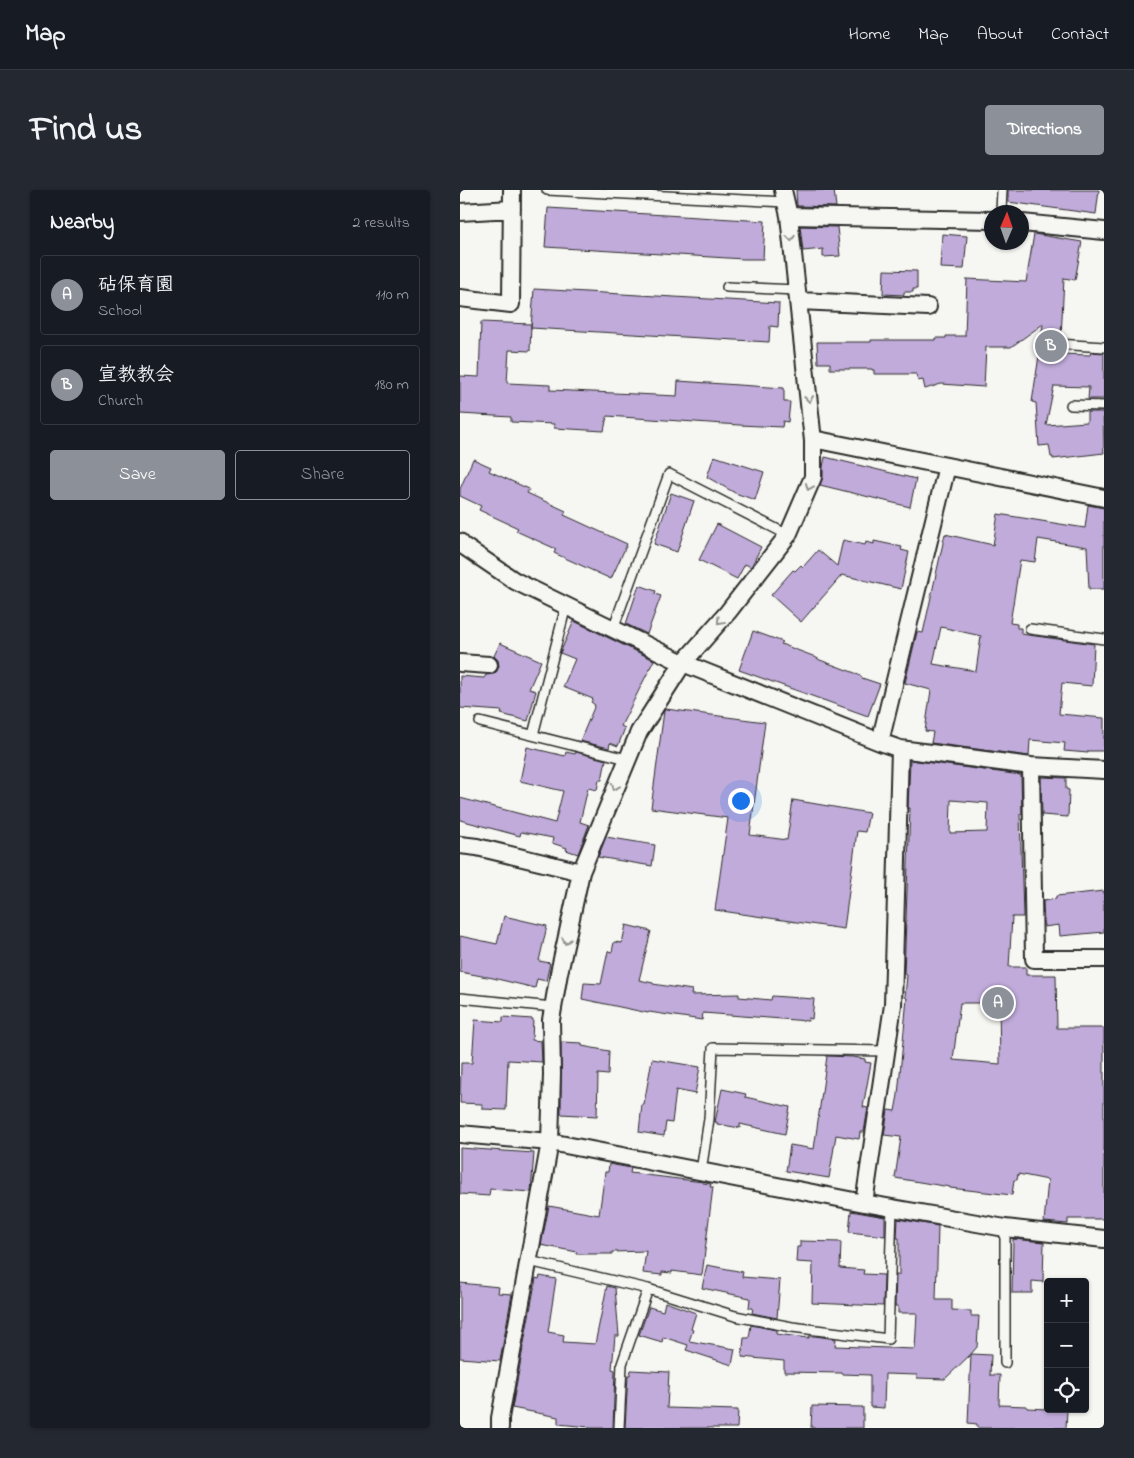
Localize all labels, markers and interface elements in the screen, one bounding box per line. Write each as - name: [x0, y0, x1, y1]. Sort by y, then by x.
- text: Map: [25, 17, 66, 52]
- text: Home: [849, 22, 890, 48]
- text: Map: [918, 22, 949, 48]
- text: About: [977, 22, 1023, 48]
- text: Contact: [1051, 22, 1109, 48]
- text: Find us: [30, 105, 142, 156]
- button: Directions: [985, 105, 1104, 155]
- north arrow: [984, 205, 1029, 250]
- text: Nearby: [50, 208, 114, 238]
- text: 2 results: [352, 211, 410, 235]
- one-way arrow: [785, 234, 796, 242]
- text: 砧保育園: [98, 272, 174, 299]
- text: A: [62, 283, 72, 307]
- text: 110 m: [375, 283, 409, 307]
- text: School: [98, 299, 142, 323]
- pin: B: [1035, 327, 1067, 365]
- text: 宣教教会: [98, 362, 174, 389]
- text: B: [62, 373, 72, 397]
- text: 180 m: [375, 373, 409, 397]
- text: Church: [98, 389, 143, 413]
- one-way arrow: [803, 396, 814, 404]
- button: Save: [50, 450, 225, 500]
- button: Share: [235, 450, 410, 500]
- one-way arrow: [804, 482, 815, 491]
- one-way arrow: [717, 616, 726, 625]
- one-way arrow: [611, 782, 622, 791]
- your location: [728, 788, 754, 814]
- one-way arrow: [561, 937, 572, 946]
- pin: A: [982, 984, 1014, 1022]
- map controls: [1044, 1278, 1089, 1413]
- button: +: [1044, 1278, 1089, 1323]
- button: −: [1044, 1323, 1089, 1368]
- button: locate: [1044, 1368, 1089, 1413]

